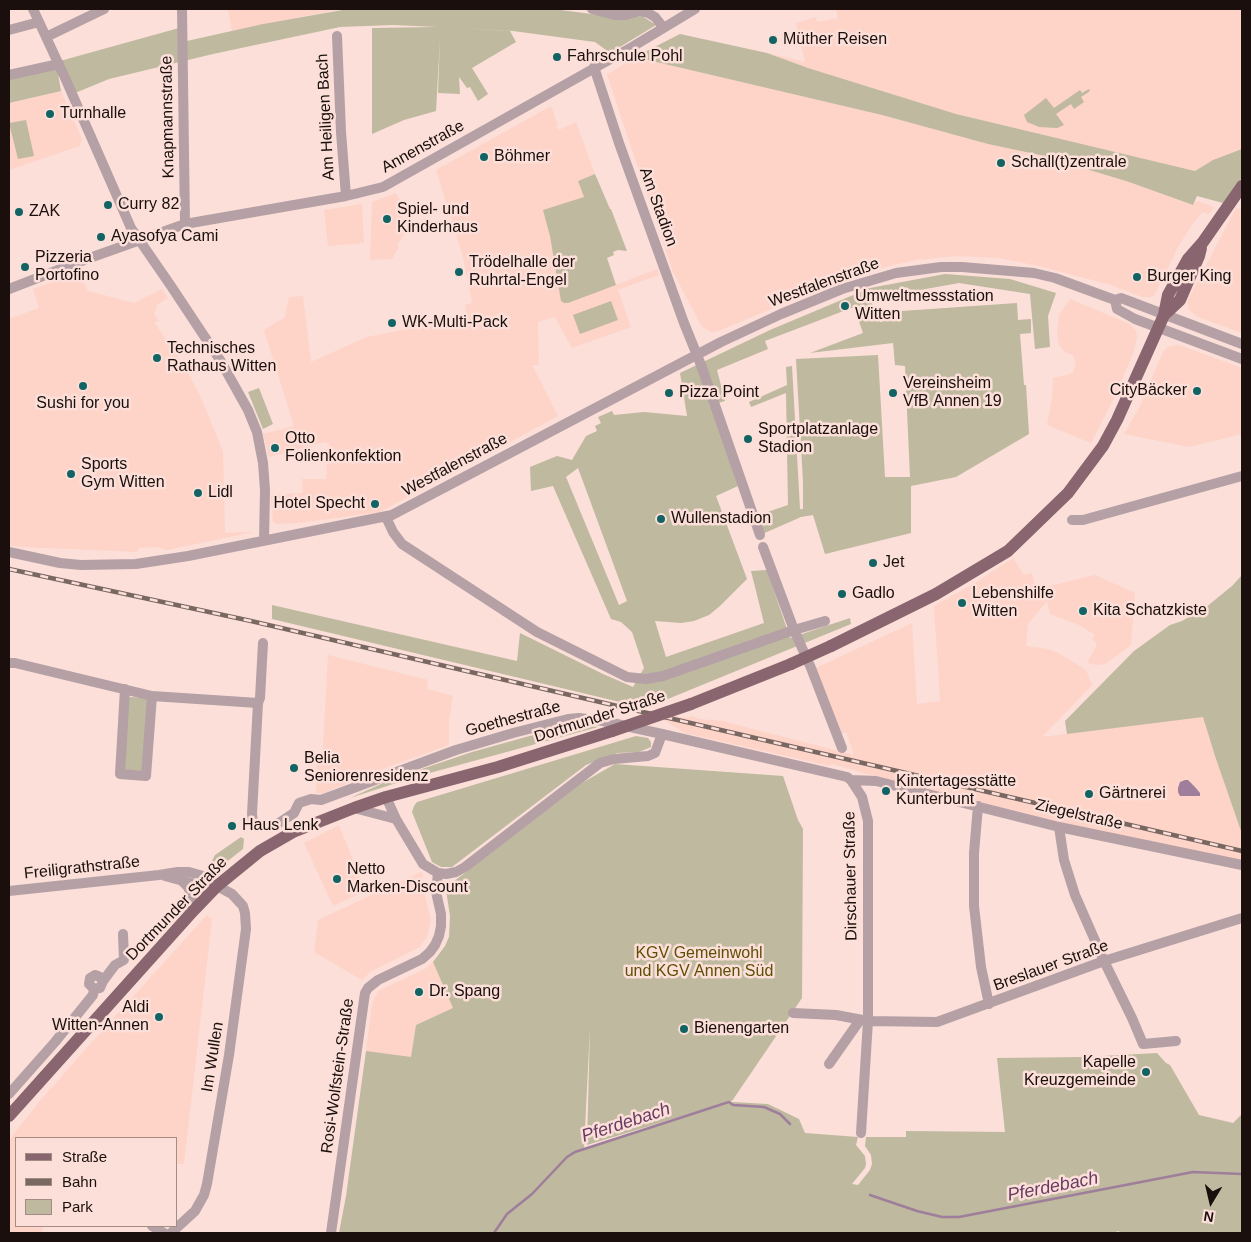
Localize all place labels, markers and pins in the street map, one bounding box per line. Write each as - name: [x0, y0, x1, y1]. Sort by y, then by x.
- place label: Müther Reisen: [783, 30, 887, 50]
- marker: Müther Reisen: [767, 34, 779, 46]
- place label: Fahrschule Pohl: [567, 47, 683, 67]
- marker: Fahrschule Pohl: [551, 51, 563, 63]
- place label: Turnhalle: [60, 104, 126, 124]
- marker: Turnhalle: [44, 108, 56, 120]
- place label: Böhmer: [494, 147, 550, 167]
- marker: Böhmer: [478, 151, 490, 163]
- place label: Schall(t)zentrale: [1011, 153, 1127, 173]
- marker: Schall(t)zentrale: [995, 157, 1007, 169]
- place label: Curry 82: [118, 195, 179, 215]
- marker: Curry 82: [102, 199, 114, 211]
- place label: Spiel- und Kinderhaus: [397, 200, 478, 238]
- place label: ZAK: [29, 202, 60, 222]
- marker: ZAK: [13, 206, 25, 218]
- marker: Spiel- und Kinderhaus: [381, 213, 393, 225]
- place label: Ayasofya Cami: [111, 227, 218, 247]
- marker: Ayasofya Cami: [95, 231, 107, 243]
- place label: Pizzeria Portofino: [35, 248, 99, 286]
- place label: Trödelhalle der Ruhrtal-Engel: [469, 253, 575, 291]
- marker: Pizzeria Portofino: [19, 261, 31, 273]
- marker: Trödelhalle der Ruhrtal-Engel: [453, 266, 465, 278]
- place label: Burger King: [1147, 267, 1231, 287]
- marker: Burger King: [1131, 271, 1143, 283]
- place label: Umweltmessstation Witten: [855, 287, 994, 325]
- marker: Umweltmessstation Witten: [839, 300, 851, 312]
- place label: WK-Multi-Pack: [402, 313, 508, 333]
- marker: WK-Multi-Pack: [386, 317, 398, 329]
- place label: Technisches Rathaus Witten: [167, 339, 276, 377]
- marker: Technisches Rathaus Witten: [151, 352, 163, 364]
- place label: Vereinsheim VfB Annen 19: [903, 374, 1002, 412]
- marker: Sushi for you: [77, 380, 89, 392]
- place label: CityBäcker: [1110, 381, 1187, 401]
- place label: Pizza Point: [679, 383, 759, 403]
- marker: CityBäcker: [1191, 385, 1203, 397]
- marker: Pizza Point: [663, 387, 675, 399]
- marker: Vereinsheim VfB Annen 19: [887, 387, 899, 399]
- place label: Sushi for you: [36, 394, 130, 414]
- place label: Sportplatzanlage Stadion: [758, 420, 878, 458]
- place label: Otto Folienkonfektion: [285, 429, 402, 467]
- marker: Sportplatzanlage Stadion: [742, 433, 754, 445]
- marker: Otto Folienkonfektion: [269, 442, 281, 454]
- place label: Sports Gym Witten: [81, 455, 165, 493]
- marker: Sports Gym Witten: [65, 468, 77, 480]
- place label: Lidl: [208, 483, 233, 503]
- marker: Lidl: [192, 487, 204, 499]
- place label: Hotel Specht: [273, 494, 365, 514]
- marker: Hotel Specht: [369, 498, 381, 510]
- place label: Wullenstadion: [671, 509, 771, 529]
- marker: Wullenstadion: [655, 513, 667, 525]
- place label: Jet: [883, 553, 904, 573]
- marker: Jet: [867, 557, 879, 569]
- place label: Gadlo: [852, 584, 895, 604]
- place label: Lebenshilfe Witten: [972, 584, 1054, 622]
- marker: Gadlo: [836, 588, 848, 600]
- marker: Lebenshilfe Witten: [956, 597, 968, 609]
- place label: Kita Schatzkiste: [1093, 601, 1207, 621]
- marker: Kita Schatzkiste: [1077, 605, 1089, 617]
- place label: Belia Seniorenresidenz: [304, 749, 429, 787]
- marker: Belia Seniorenresidenz: [288, 762, 300, 774]
- place label: Kintertagesstätte Kunterbunt: [896, 772, 1016, 810]
- place label: Gärtnerei: [1099, 784, 1166, 804]
- marker: Kintertagesstätte Kunterbunt: [880, 785, 892, 797]
- marker: Gärtnerei: [1083, 788, 1095, 800]
- place label: Haus Lenk: [242, 816, 318, 836]
- marker: Haus Lenk: [226, 820, 238, 832]
- place label: Netto Marken-Discount: [347, 860, 468, 898]
- marker: Netto Marken-Discount: [331, 873, 343, 885]
- place label: Dr. Spang: [429, 982, 500, 1002]
- marker: Dr. Spang: [413, 986, 425, 998]
- place label: Aldi Witten-Annen: [52, 998, 149, 1036]
- marker: Aldi Witten-Annen: [153, 1011, 165, 1023]
- place label: Bienengarten: [694, 1019, 789, 1039]
- marker: Bienengarten: [678, 1023, 690, 1035]
- place label: Kapelle Kreuzgemeinde: [1024, 1053, 1136, 1091]
- marker: Kapelle Kreuzgemeinde: [1140, 1066, 1152, 1078]

